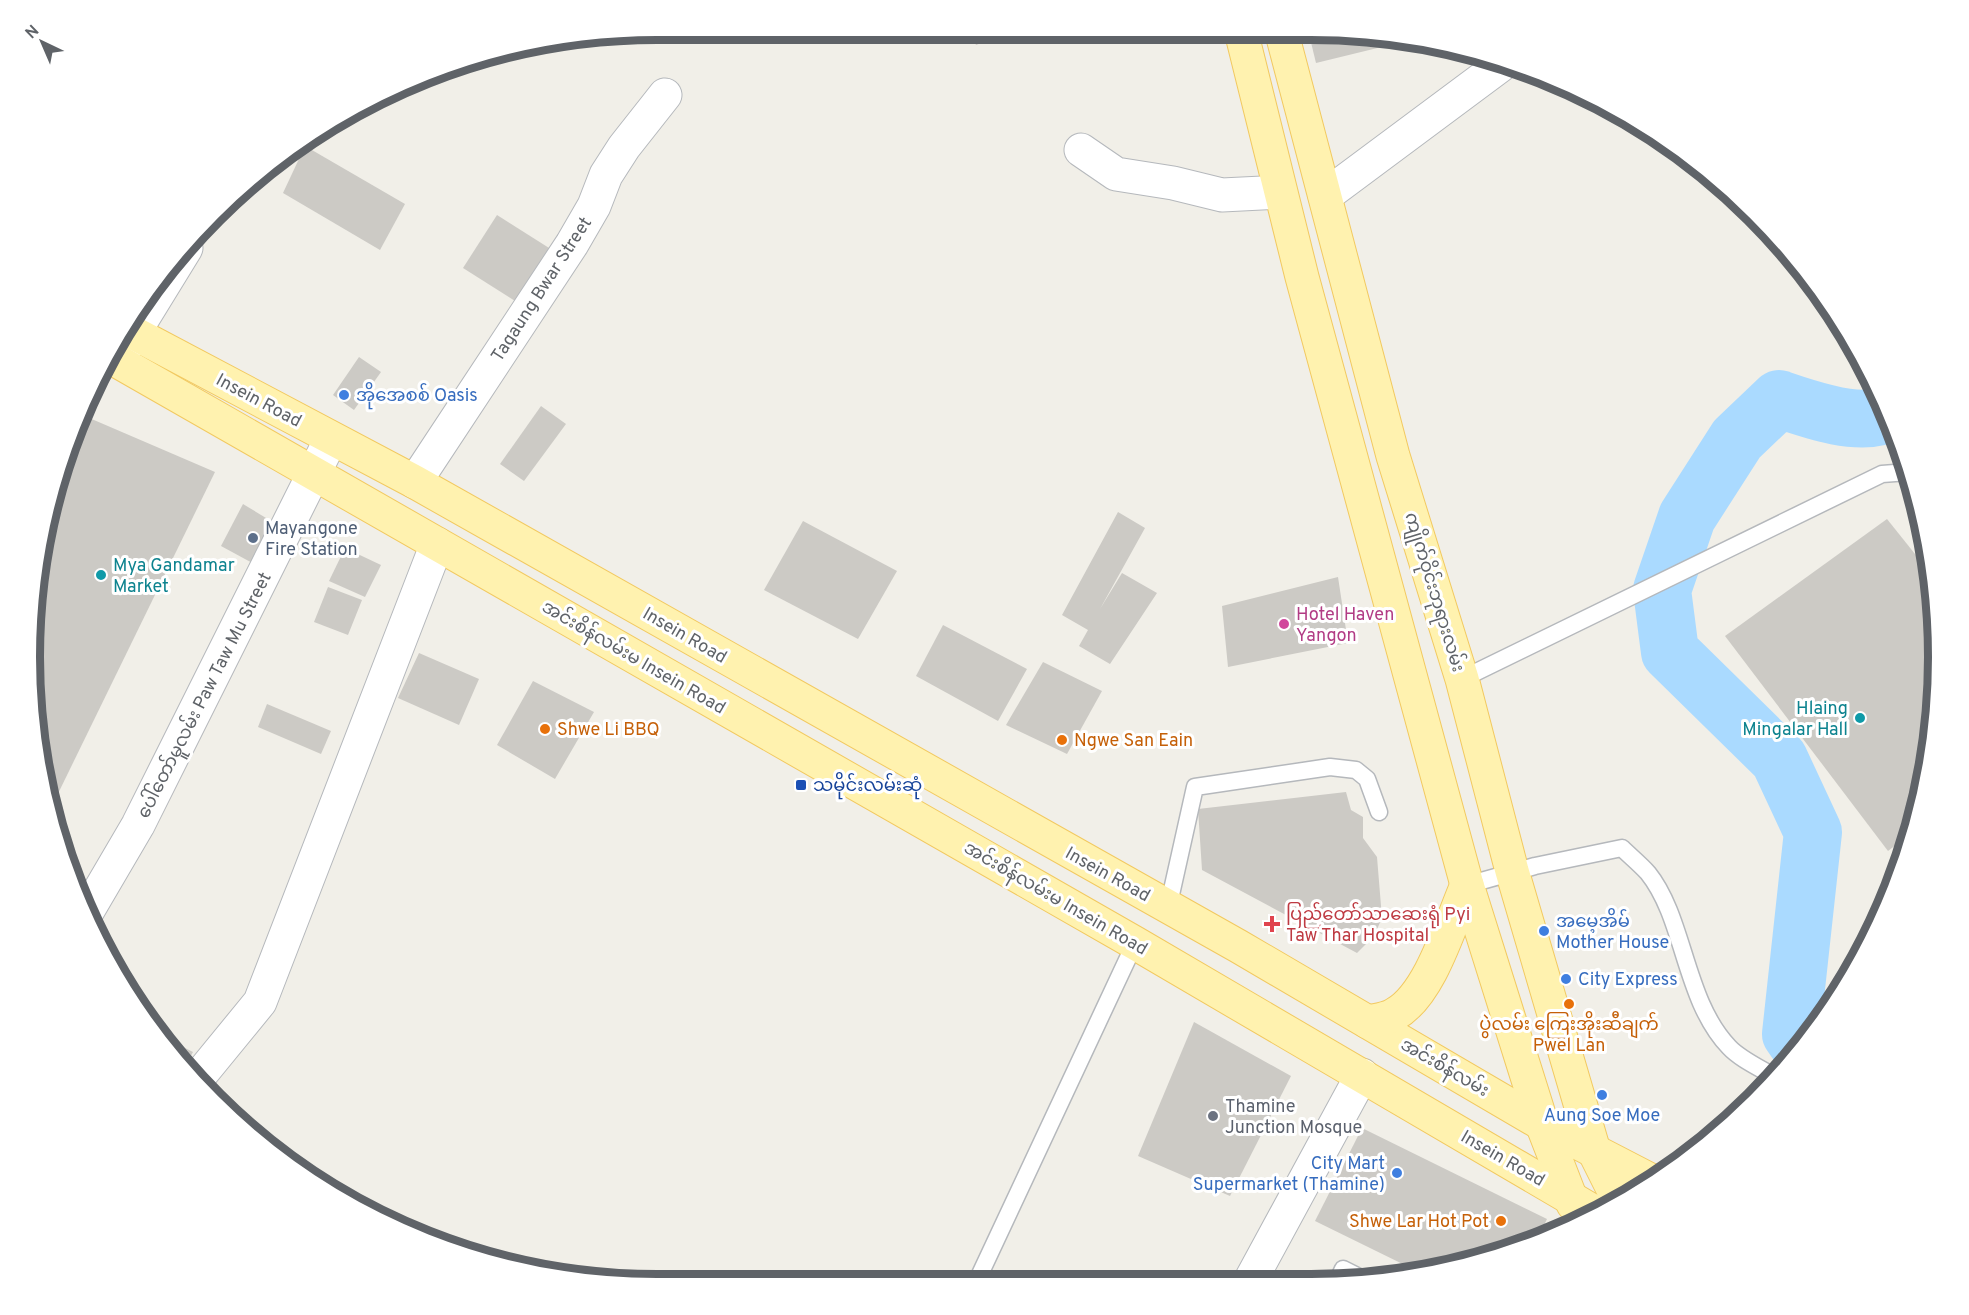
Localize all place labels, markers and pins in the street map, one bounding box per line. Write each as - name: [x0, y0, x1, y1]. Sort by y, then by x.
- place label: အိုအေစစ် Oasis: [356, 381, 478, 410]
- marker: အိုအေစစ် Oasis: [337, 388, 351, 402]
- place label: Mayangone Fire Station: [265, 518, 358, 562]
- marker: Mayangone Fire Station: [246, 531, 260, 545]
- place label: Mya Gandamar Market: [113, 555, 235, 599]
- marker: Mya Gandamar Market: [94, 568, 108, 582]
- place label: Hotel Haven Yangon: [1296, 604, 1394, 648]
- marker: Hotel Haven Yangon: [1277, 617, 1291, 631]
- place label: Hlaing Mingalar Hall: [1742, 698, 1848, 742]
- marker: Hlaing Mingalar Hall: [1853, 711, 1867, 725]
- place label: Shwe Li BBQ: [557, 719, 660, 742]
- marker: Shwe Li BBQ: [538, 722, 552, 736]
- place label: Ngwe San Eain: [1074, 730, 1193, 753]
- marker: Ngwe San Eain: [1055, 733, 1069, 747]
- place label: သမိုင်းလမ်းဆုံ: [813, 771, 922, 800]
- marker: သမိုင်းလမ်းဆုံ: [794, 778, 808, 792]
- place label: ပြည်တော်သာဆေးရုံ Pyi Taw Thar Hospital: [1286, 901, 1470, 948]
- place label: အမေ့အိမ် Mother House: [1556, 907, 1669, 955]
- marker: ပြည်တော်သာဆေးရုံ Pyi Taw Thar Hospital: [1263, 915, 1281, 933]
- marker: အမေ့အိမ် Mother House: [1537, 924, 1551, 938]
- place label: City Express: [1578, 969, 1678, 992]
- marker: City Express: [1559, 972, 1573, 986]
- marker: ပွဲလမ်း ကြေးအိုးဆီချက် Pwel Lan: [1562, 997, 1576, 1011]
- place label: ပွဲလမ်း ကြေးအိုးဆီချက် Pwel Lan: [1479, 1010, 1659, 1058]
- marker: Aung Soe Moe: [1595, 1088, 1609, 1102]
- place label: Thamine Junction Mosque: [1225, 1096, 1362, 1140]
- place label: Aung Soe Moe: [1544, 1105, 1660, 1128]
- marker: Thamine Junction Mosque: [1206, 1109, 1220, 1123]
- place label: City Mart Supermarket (Thamine): [1193, 1153, 1385, 1197]
- marker: City Mart Supermarket (Thamine): [1390, 1166, 1404, 1180]
- place label: Shwe Lar Hot Pot: [1349, 1211, 1489, 1234]
- marker: Shwe Lar Hot Pot: [1494, 1214, 1508, 1228]

